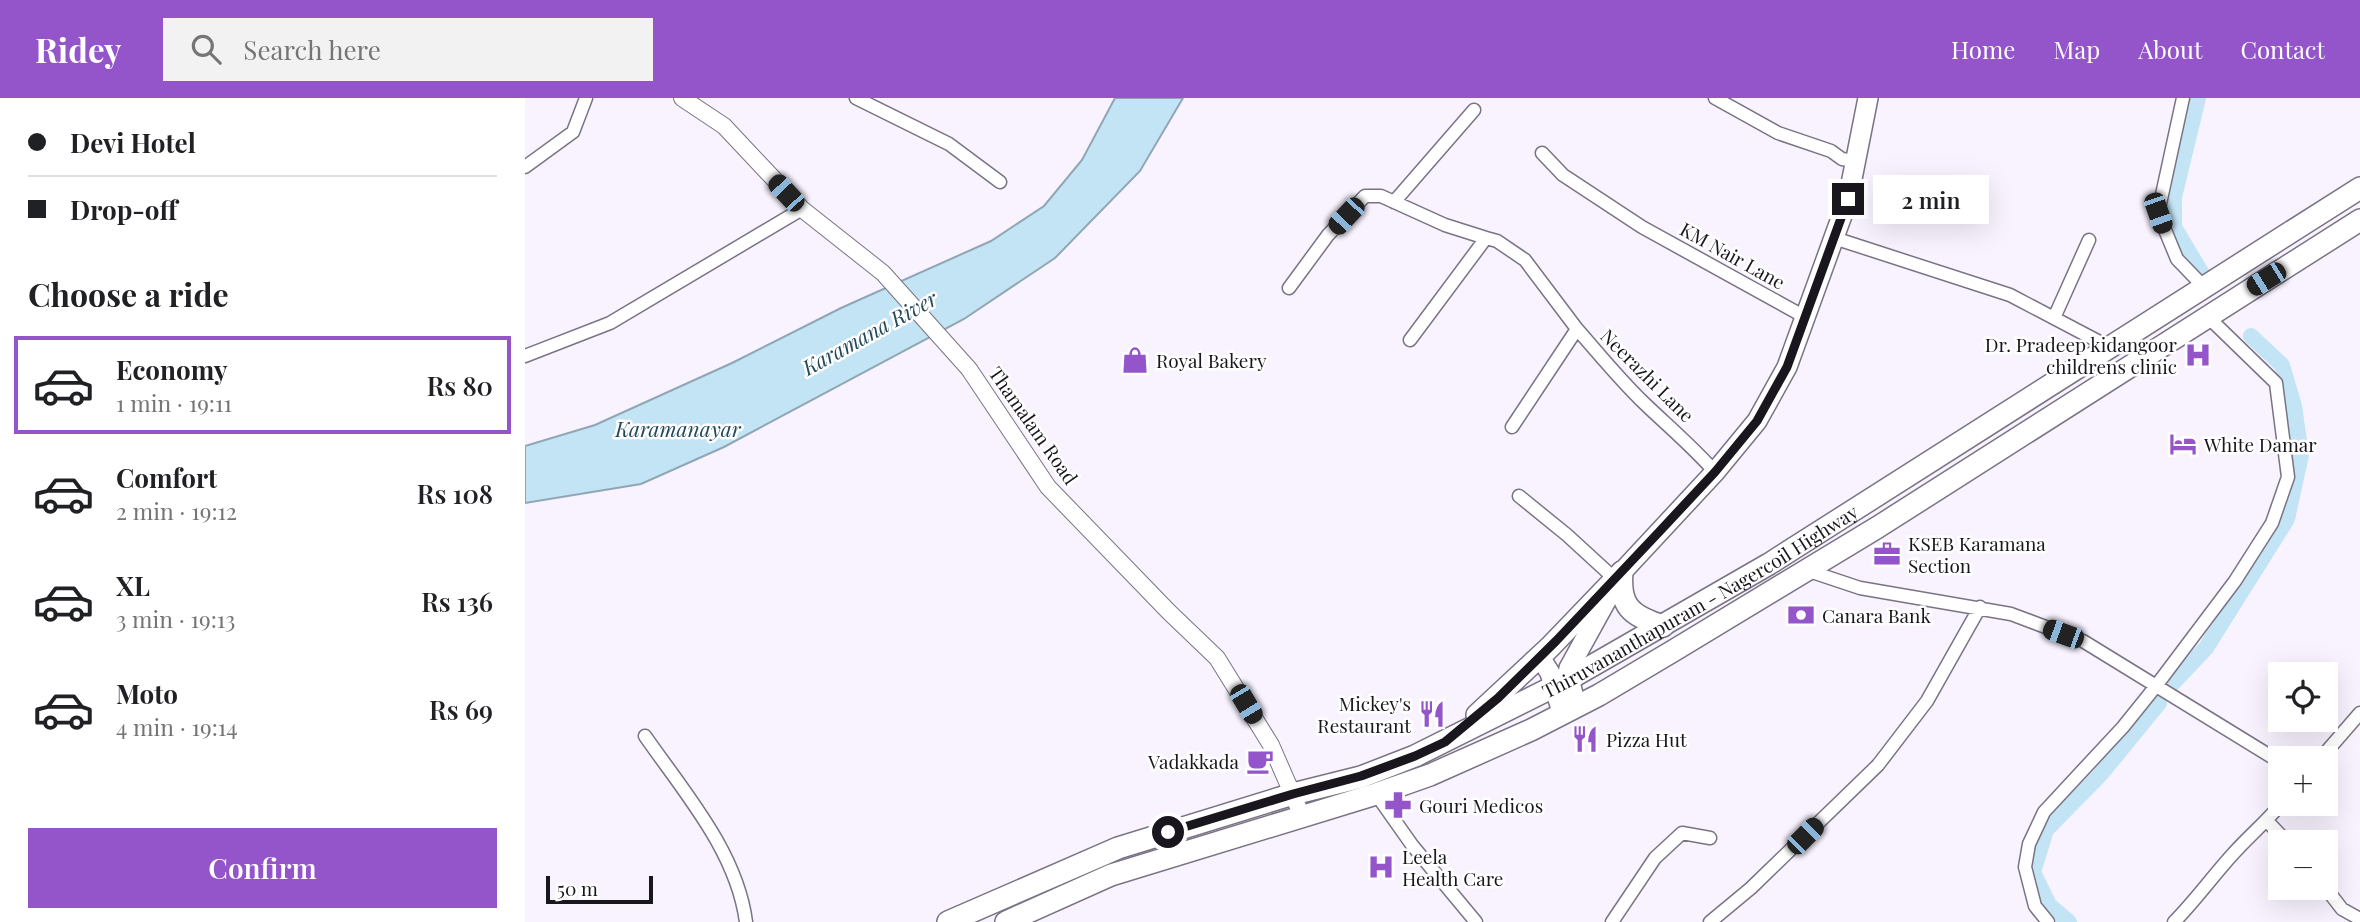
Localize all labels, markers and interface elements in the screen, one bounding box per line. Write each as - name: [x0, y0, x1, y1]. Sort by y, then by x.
- search box: [163, 18, 653, 81]
- text: Ridey: [35, 27, 121, 71]
- icon: search: [187, 30, 225, 68]
- text: Search here: [243, 32, 381, 67]
- text: Home: [1951, 33, 2015, 65]
- text: Map: [2053, 33, 2100, 65]
- text: About: [2138, 33, 2202, 65]
- text: Contact: [2240, 33, 2325, 65]
- text: Devi Hotel: [70, 125, 196, 160]
- car: [764, 170, 809, 216]
- callout: 2 min: [1873, 174, 1988, 224]
- route end: [1832, 183, 1864, 215]
- text: 2 min: [1902, 184, 1960, 215]
- car: [2142, 190, 2175, 236]
- text: Drop-off: [70, 192, 177, 227]
- car: [1324, 193, 1369, 239]
- street label: KM Nair Lane: [1676, 215, 1790, 295]
- car: [2243, 259, 2290, 299]
- text: Choose a ride: [28, 272, 229, 315]
- water label: Karamana River: [796, 283, 942, 381]
- street label: Neerazhi Lane: [1596, 323, 1700, 427]
- place label: Dr. Pradeep kidangoor childrens clinic: [1985, 331, 2178, 379]
- hospital icon: Dr. Pradeep kidangoor childrens clinic: [2183, 340, 2213, 370]
- shop icon: Royal Bakery: [1120, 345, 1150, 375]
- place label: Royal Bakery: [1156, 347, 1267, 373]
- text: Economy: [116, 352, 227, 387]
- icon: car: [32, 354, 95, 417]
- street label: Thamalam Road: [984, 361, 1084, 489]
- text: Rs 80: [427, 368, 493, 403]
- text: 1 min · 19:11: [116, 387, 232, 418]
- water label: Karamanayar: [614, 414, 742, 442]
- hotel icon: White Damar: [2168, 429, 2198, 459]
- place label: White Damar: [2203, 431, 2317, 457]
- text: Comfort: [116, 460, 217, 495]
- icon: car: [32, 462, 95, 525]
- text: Rs 108: [417, 476, 493, 511]
- text: 2 min · 19:12: [116, 495, 237, 526]
- street label: Thiruvananthapuram - Nagercoil Highway: [1537, 498, 1863, 703]
- place label: KSEB Karamana Section: [1908, 530, 2046, 578]
- office icon: KSEB Karamana Section: [1872, 539, 1902, 569]
- text: XL: [116, 568, 150, 603]
- icon: car: [32, 570, 95, 633]
- text: Rs 136: [421, 584, 493, 619]
- bank icon: Canara Bank: [1786, 600, 1816, 630]
- place label: Canara Bank: [1822, 602, 1931, 628]
- text: 3 min · 19:13: [116, 603, 235, 634]
- car: [2040, 617, 2087, 651]
- map controls: [2268, 662, 2338, 900]
- button: locate: [2268, 662, 2338, 732]
- text: Moto: [116, 676, 178, 711]
- icon: car: [32, 678, 95, 741]
- car: [1227, 681, 1266, 727]
- place label: Mickey's Restaurant: [1317, 690, 1411, 738]
- text: Rs 69: [429, 692, 493, 727]
- restaurant icon: Mickey's Restaurant: [1417, 699, 1447, 729]
- text: 4 min · 19:14: [116, 711, 238, 742]
- restaurant icon: Pizza Hut: [1570, 724, 1600, 754]
- place label: Pizza Hut: [1606, 726, 1687, 752]
- cafe icon: Vadakkada: [1245, 746, 1275, 776]
- button: +: [2268, 746, 2338, 816]
- place label: Vadakkada: [1147, 748, 1240, 774]
- pharmacy icon: Gouri Medicos: [1383, 790, 1413, 820]
- place label: Gouri Medicos: [1419, 792, 1543, 818]
- car: [1783, 814, 1828, 858]
- route start: [1152, 816, 1184, 848]
- button: Confirm: [28, 828, 497, 908]
- button: −: [2268, 830, 2338, 900]
- place label: Leela Health Care: [1402, 843, 1503, 891]
- hospital icon: Leela Health Care: [1366, 852, 1396, 882]
- scale bar: [546, 873, 653, 905]
- text: 50 m: [557, 875, 598, 901]

